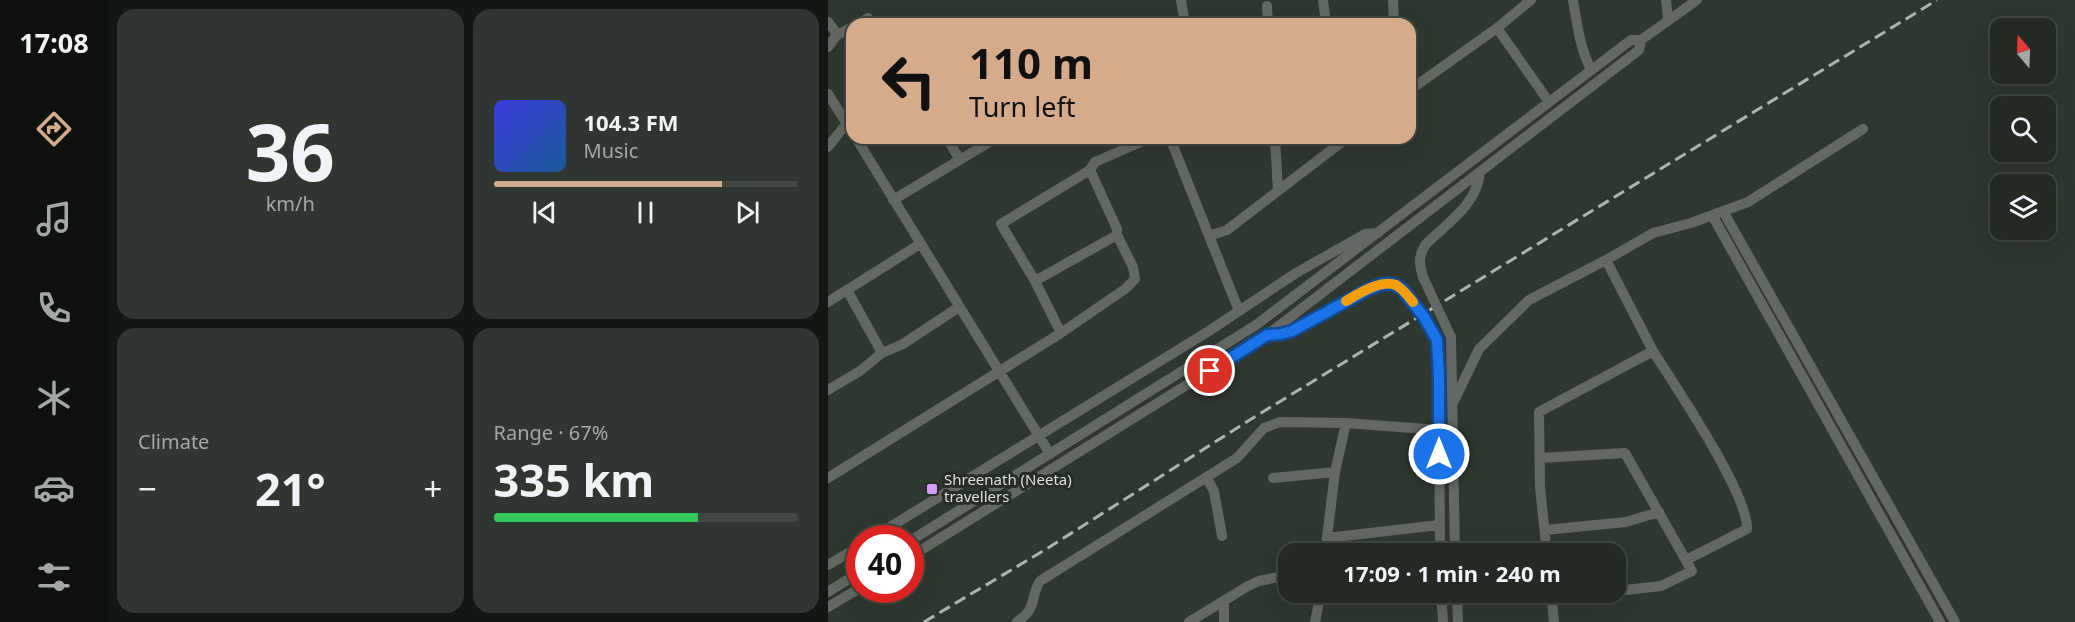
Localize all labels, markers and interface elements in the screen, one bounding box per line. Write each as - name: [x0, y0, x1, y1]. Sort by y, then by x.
- north arrow: [1990, 18, 2056, 84]
- map controls: [1990, 18, 2056, 240]
- text: 17:08: [19, 24, 89, 61]
- text: 110 m: [969, 34, 1093, 91]
- icon: left: [870, 42, 948, 120]
- text: Turn left: [969, 88, 1075, 125]
- button: search: [1990, 96, 2056, 162]
- text: 36: [246, 98, 335, 204]
- text: 104.3 FM: [584, 107, 679, 137]
- icon: directions: [33, 108, 75, 150]
- text: Music: [584, 137, 638, 164]
- button: layers: [1990, 174, 2056, 240]
- text: km/h: [266, 190, 315, 217]
- icon: previous: [528, 196, 561, 229]
- icon: pause: [629, 196, 662, 229]
- icon: next: [731, 196, 764, 229]
- icon: music: [33, 198, 75, 240]
- icon: phone: [33, 287, 75, 329]
- pin: [1184, 345, 1235, 396]
- icon: arrive: [1193, 354, 1226, 387]
- icon: climate: [33, 377, 75, 419]
- text: Range · 67%: [494, 419, 608, 446]
- position arrow: [1407, 422, 1471, 486]
- text: Climate: [138, 428, 209, 455]
- text: 335 km: [494, 449, 654, 510]
- text: 21°: [255, 458, 326, 519]
- text: −: [138, 466, 157, 511]
- text: +: [424, 466, 443, 511]
- icon: car: [33, 467, 75, 509]
- place label: Shreenath (Neeta) travellers: [944, 469, 1072, 506]
- marker: Shreenath (Neeta) travellers: [925, 482, 939, 496]
- speed limit sign: 40: [846, 525, 924, 603]
- icon: filters: [33, 556, 75, 598]
- text: 17:09 · 1 min · 240 m: [1343, 558, 1561, 588]

